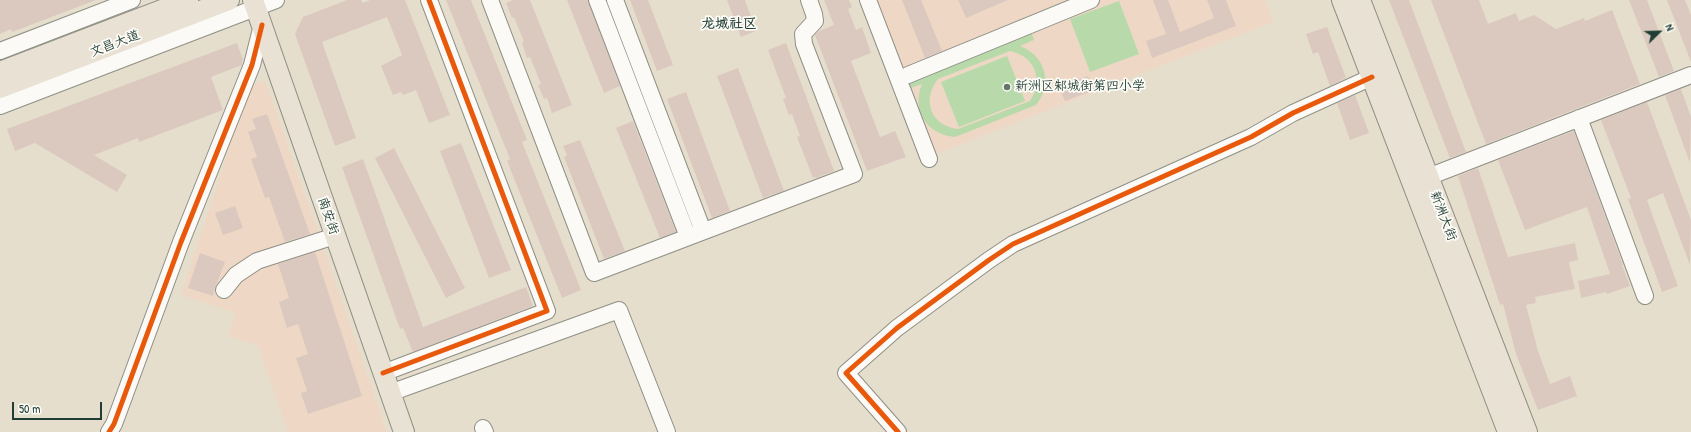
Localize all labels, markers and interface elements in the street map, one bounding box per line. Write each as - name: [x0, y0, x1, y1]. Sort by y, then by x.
- north arrow: [1639, 12, 1679, 52]
- district label: 龙城社区: [701, 16, 757, 32]
- text: N: [1662, 22, 1678, 33]
- street label: 文昌大道: [88, 27, 142, 61]
- place label: 新洲区邾城街第四小学: [1015, 79, 1145, 95]
- marker: 新洲区邾城街第四小学: [1002, 82, 1012, 92]
- street label: 新洲大街: [1426, 189, 1460, 243]
- street label: 南安街: [314, 195, 342, 237]
- scale bar: [14, 394, 104, 420]
- text: 50 m: [19, 400, 40, 417]

